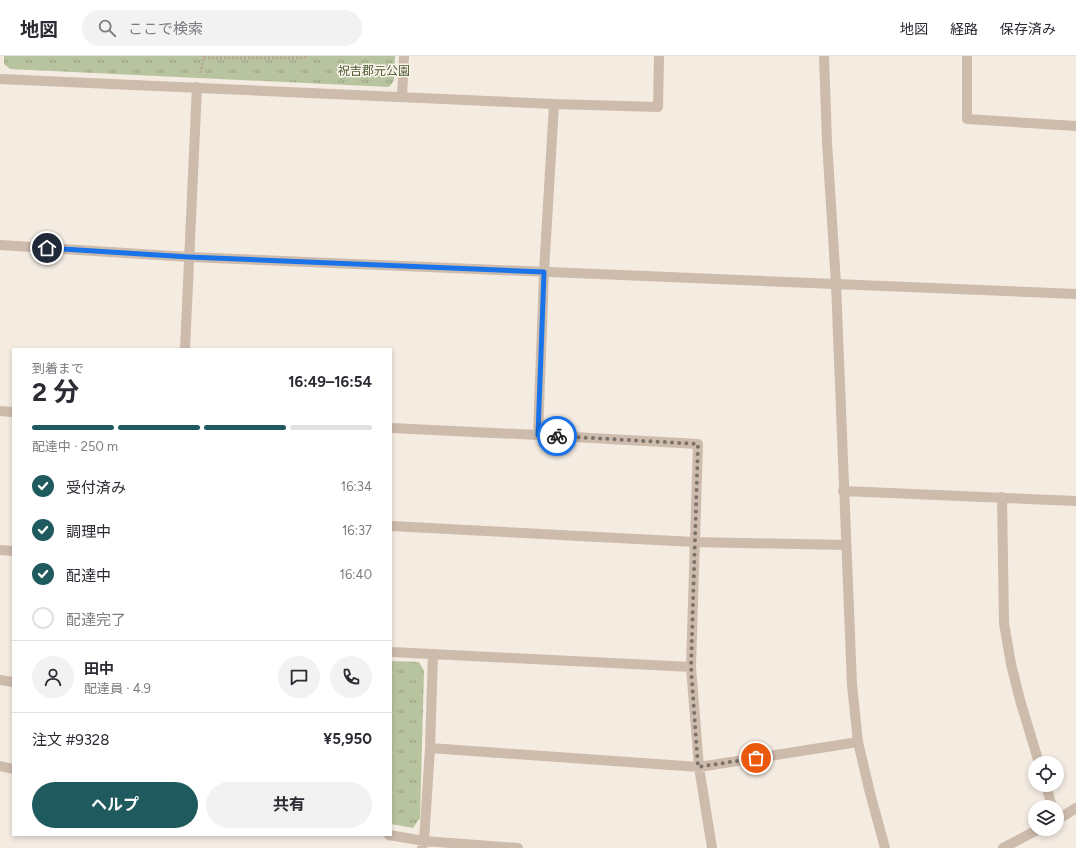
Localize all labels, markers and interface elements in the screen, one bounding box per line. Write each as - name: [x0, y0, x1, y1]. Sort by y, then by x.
- search box: [82, 10, 362, 46]
- icon: search: [96, 17, 118, 39]
- text: 地図: [20, 18, 58, 41]
- text: ここで検索: [128, 20, 203, 38]
- text: 地図: [900, 21, 928, 38]
- text: 経路: [950, 21, 978, 38]
- text: 保存済み: [1000, 21, 1056, 38]
- park label: 祝吉郡元公園: [338, 64, 410, 78]
- pin: [30, 231, 64, 265]
- icon: home: [36, 237, 58, 259]
- text: 到着まで: [32, 361, 84, 376]
- text: 16:49–16:54: [288, 373, 372, 391]
- text: 2 分: [32, 376, 79, 408]
- courier: [537, 416, 577, 456]
- icon: bike: [546, 425, 568, 447]
- text: 配達中 · 250 m: [32, 439, 118, 454]
- icon: check: [32, 475, 54, 497]
- text: 受付済み: [66, 479, 126, 497]
- text: 16:34: [341, 479, 372, 494]
- icon: check: [32, 519, 54, 541]
- text: 調理中: [66, 523, 111, 541]
- text: 16:37: [342, 523, 372, 538]
- icon: check: [32, 563, 54, 585]
- text: 配達中: [66, 567, 111, 585]
- text: 16:40: [340, 567, 372, 582]
- text: 配達完了: [66, 611, 126, 629]
- button: person: [32, 656, 74, 698]
- button: chat: [278, 656, 320, 698]
- button: phone: [330, 656, 372, 698]
- text: 田中: [84, 660, 114, 678]
- text: 配達員 · 4.9: [84, 681, 151, 696]
- text: ¥5,950: [323, 730, 372, 748]
- text: 注文 #9328: [32, 731, 109, 749]
- pin: [739, 741, 773, 775]
- icon: bag: [745, 747, 767, 769]
- map controls: [1028, 756, 1064, 836]
- button: locate: [1028, 756, 1064, 792]
- button: ヘルプ: [32, 782, 198, 828]
- button: 共有: [206, 782, 372, 828]
- button: layers: [1028, 800, 1064, 836]

